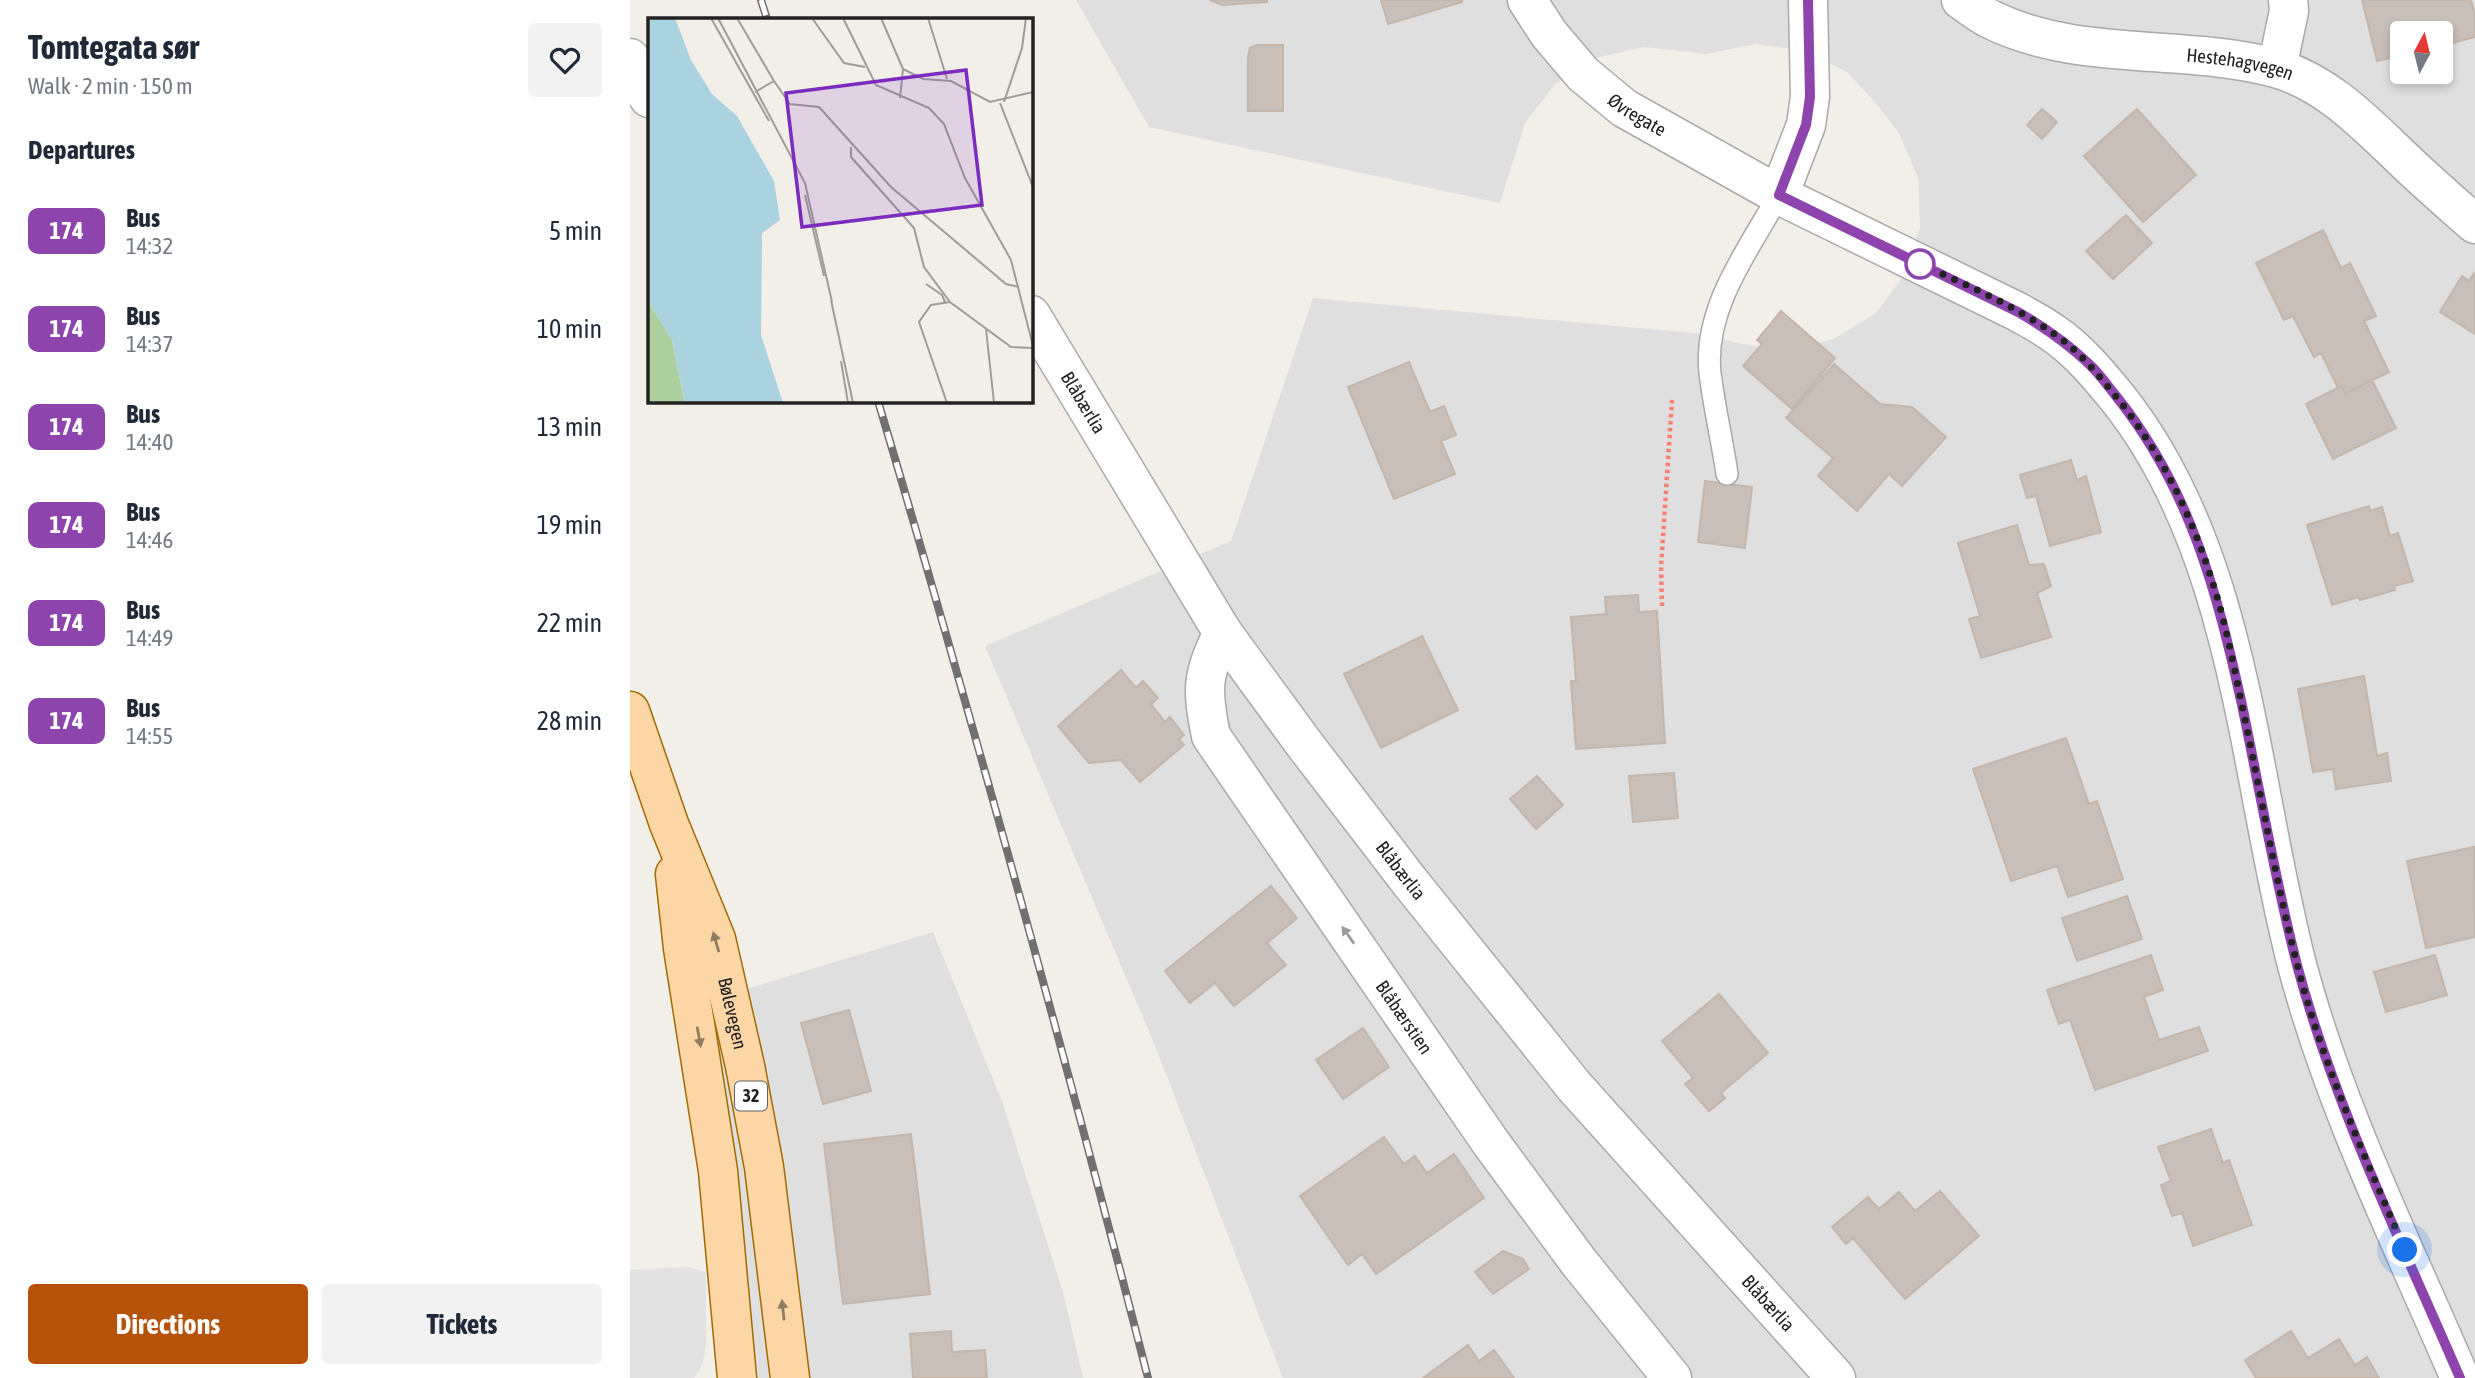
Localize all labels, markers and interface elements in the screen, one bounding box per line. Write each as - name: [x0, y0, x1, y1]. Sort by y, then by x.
- inset map: [648, 18, 1032, 402]
- north arrow: [2390, 21, 2454, 84]
- map controls: [2390, 21, 2453, 84]
- button: heart: [528, 23, 602, 97]
- text: Tomtegata sør: [28, 28, 199, 66]
- street label: Hestehagvegen: [2186, 44, 2297, 84]
- text: Walk · 2 min · 150 m: [28, 73, 192, 99]
- street label: Øvregate: [1604, 89, 1670, 140]
- text: Departures: [28, 135, 135, 165]
- text: Bus: [126, 203, 160, 233]
- text: 5 min: [549, 216, 602, 246]
- text: 174: [50, 217, 83, 244]
- text: 14:32: [126, 233, 173, 259]
- unlabelled marker: [1905, 249, 1935, 279]
- text: Bus: [126, 301, 160, 331]
- text: 10 min: [537, 314, 602, 344]
- text: 174: [50, 315, 83, 342]
- text: 14:37: [126, 331, 173, 357]
- street label: Blåbærlia: [1057, 367, 1111, 437]
- text: Bus: [126, 399, 160, 429]
- text: 13 min: [537, 412, 602, 442]
- text: 174: [50, 413, 83, 440]
- text: 14:40: [126, 429, 173, 455]
- text: Bus: [126, 497, 160, 527]
- text: 19 min: [537, 510, 602, 540]
- text: 174: [50, 511, 83, 538]
- text: 14:46: [126, 527, 173, 553]
- text: Bus: [126, 595, 160, 625]
- text: 22 min: [537, 608, 602, 638]
- text: 174: [50, 609, 83, 636]
- text: 14:49: [126, 625, 173, 651]
- text: Bus: [126, 693, 160, 723]
- text: 28 min: [537, 706, 602, 736]
- text: 174: [50, 707, 83, 734]
- text: 14:55: [126, 723, 173, 749]
- street label: Blåbærlia: [1371, 836, 1431, 904]
- one-way arrow: [1341, 926, 1355, 944]
- one-way arrow: [710, 931, 720, 952]
- street label: Bølevegen: [714, 975, 752, 1051]
- street label: Blåbærstien: [1371, 976, 1437, 1058]
- one-way arrow: [694, 1026, 705, 1048]
- road number: 32: [735, 1082, 767, 1111]
- your location: [2387, 1232, 2422, 1267]
- street label: Blåbærlia: [1738, 1270, 1800, 1336]
- button: Directions: [28, 1284, 308, 1364]
- button: Tickets: [322, 1284, 602, 1364]
- one-way arrow: [777, 1299, 788, 1321]

